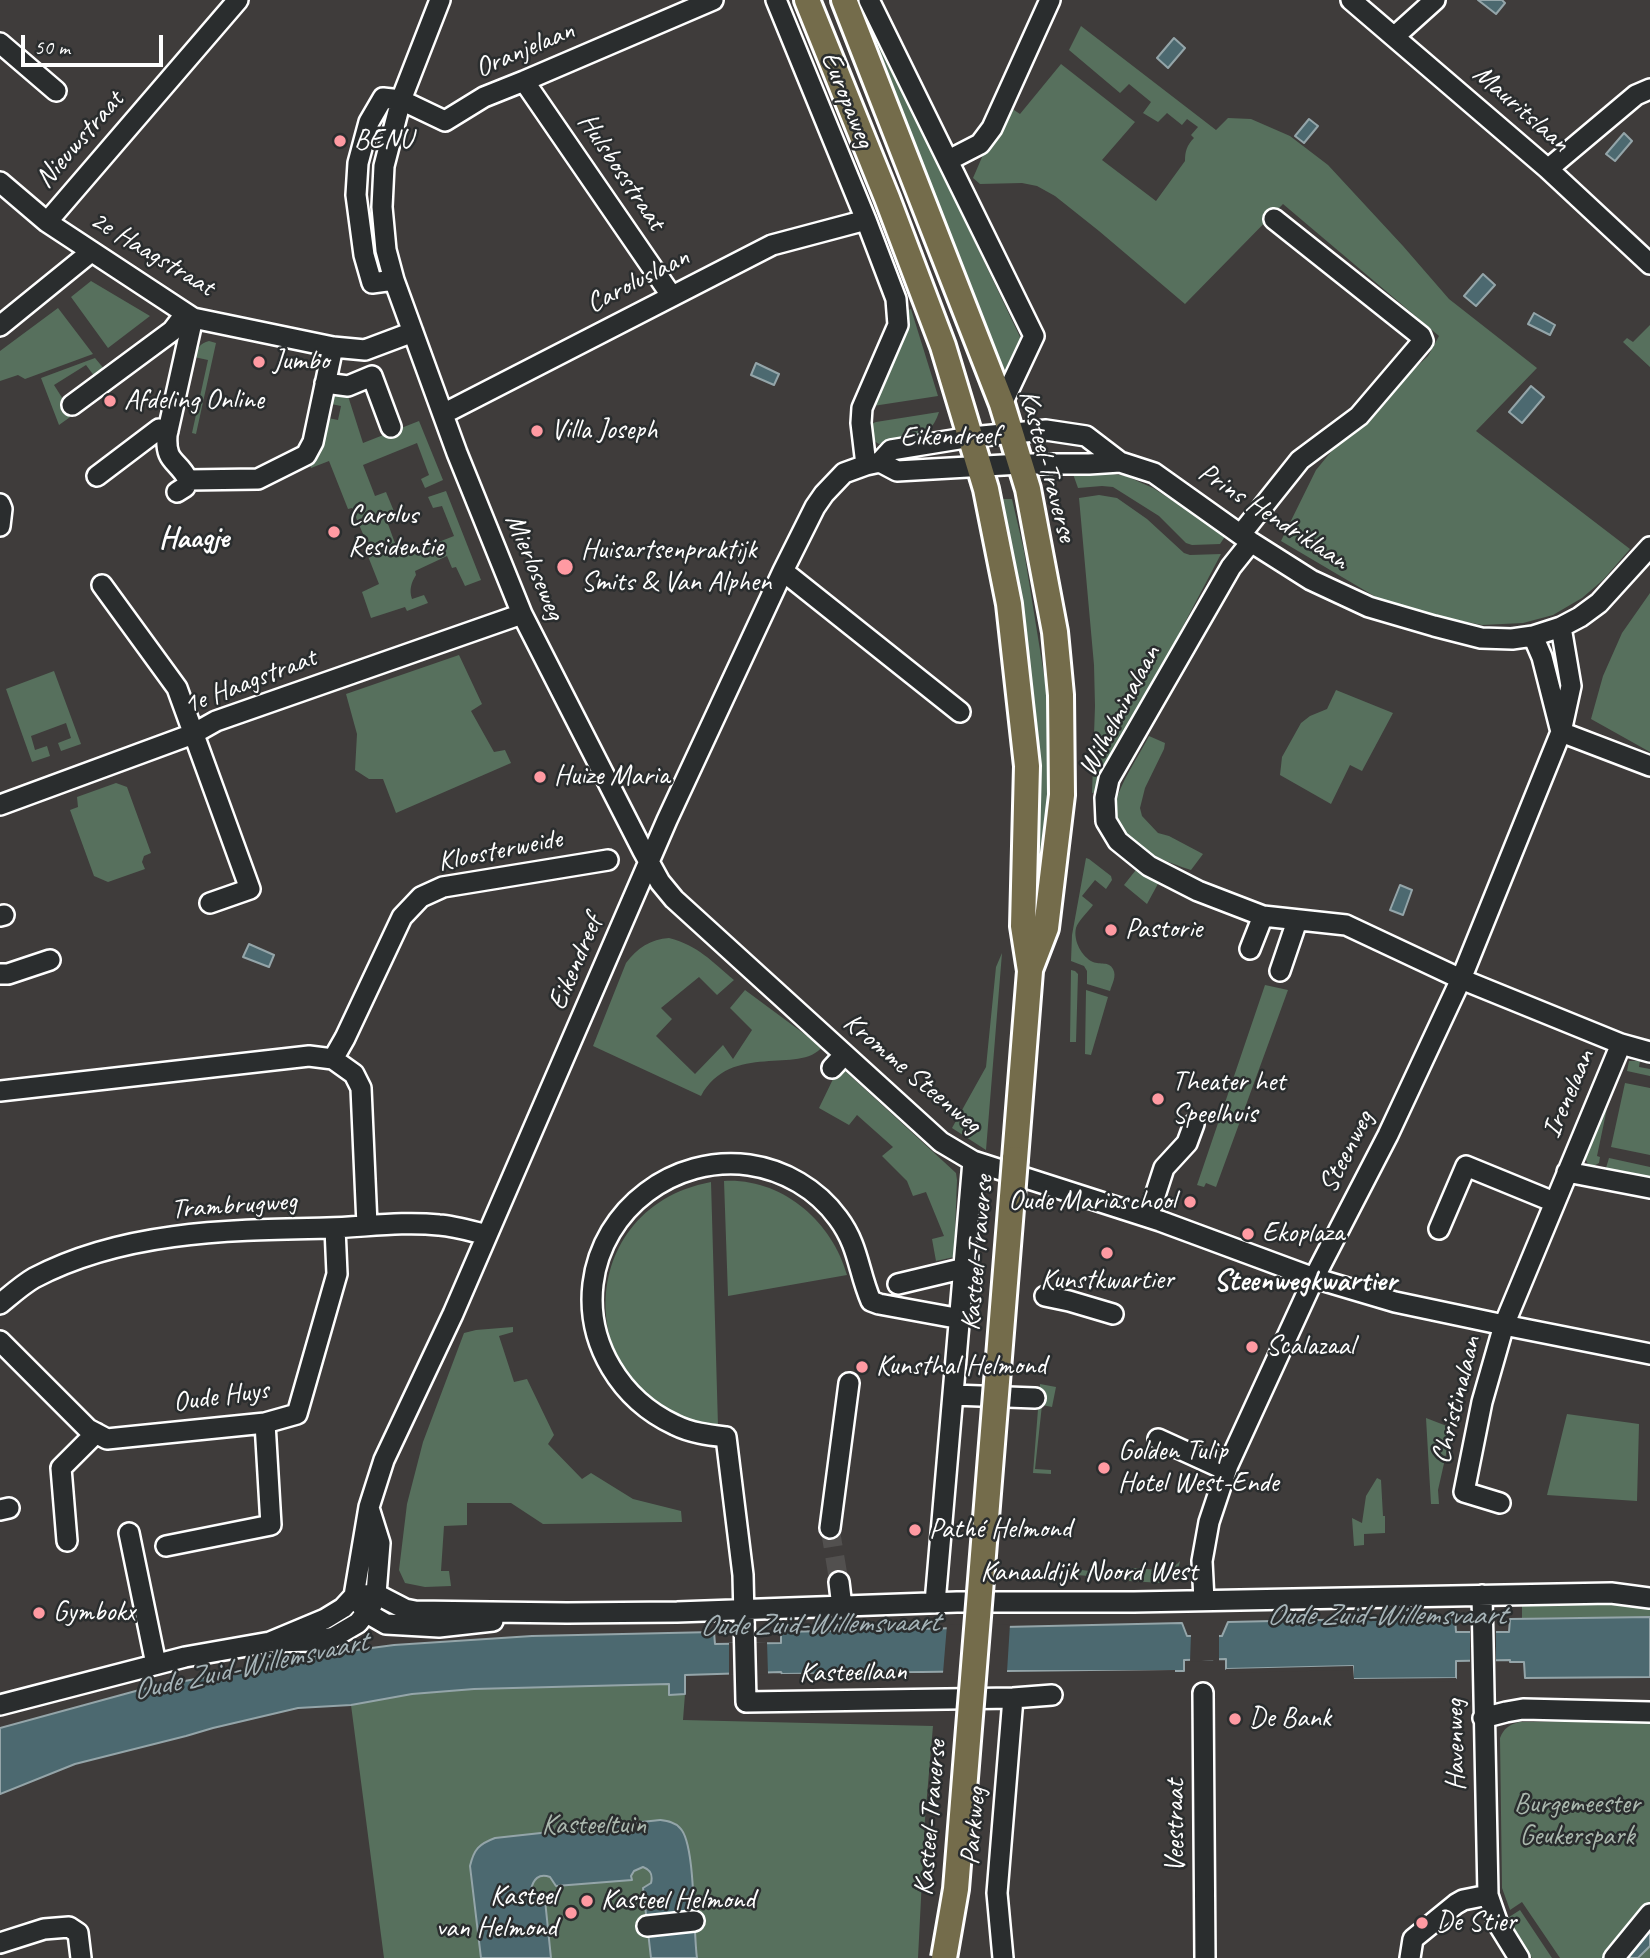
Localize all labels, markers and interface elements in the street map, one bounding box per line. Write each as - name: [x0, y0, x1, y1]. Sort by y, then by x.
- street label: Oranjelaan: [470, 14, 580, 86]
- scale bar: [24, 21, 166, 65]
- text: 50 m: [34, 34, 70, 60]
- street label: Europaweg: [813, 47, 881, 153]
- street label: Mauritslaan: [1466, 58, 1576, 160]
- street label: Nieuwstraat: [29, 84, 131, 196]
- street label: Hulsbosstraat: [570, 107, 672, 237]
- place label: BENU: [354, 124, 413, 158]
- marker: BENU: [332, 133, 348, 149]
- street label: 2e Haagstraat: [84, 204, 220, 304]
- street label: Caroluslaan: [581, 241, 695, 321]
- place label: Jumbo: [273, 345, 329, 379]
- marker: Jumbo: [251, 354, 267, 370]
- place label: Afdeling Online: [124, 384, 264, 418]
- street label: Kasteel-Traverse: [1011, 386, 1083, 546]
- marker: Afdeling Online: [102, 393, 118, 409]
- place label: Villa Joseph: [551, 414, 658, 448]
- street label: Eikendreef: [900, 419, 1000, 455]
- marker: Villa Joseph: [529, 423, 545, 439]
- street label: Prins Hendriklaan: [1192, 456, 1354, 578]
- place label: Carolus Residentie: [348, 499, 443, 565]
- street label: Mierloseweg: [497, 509, 571, 625]
- district label: Haagje: [159, 521, 229, 557]
- marker: Carolus Residentie: [326, 524, 342, 540]
- place label: Huisartsenpraktijk Smits & Van Alphen: [581, 534, 771, 600]
- marker: Huisartsenpraktijk Smits & Van Alphen: [555, 557, 575, 577]
- street label: Wilhelminalaan: [1072, 640, 1168, 782]
- street label: 1e Haagstraat: [179, 641, 321, 723]
- place label: Huize Maria: [554, 760, 669, 794]
- marker: Huize Maria: [532, 769, 548, 785]
- street label: Kloosterweide: [435, 823, 565, 879]
- street label: Eikendreef: [541, 911, 611, 1015]
- place label: Pastorie: [1125, 913, 1202, 947]
- marker: Pastorie: [1103, 922, 1119, 938]
- street label: Kromme Steenweg: [836, 1006, 988, 1142]
- street label: Irenelaan: [1535, 1045, 1603, 1143]
- place label: Theater het Speelhuis: [1172, 1066, 1285, 1132]
- marker: Theater het Speelhuis: [1150, 1091, 1166, 1107]
- street label: Steenweg: [1312, 1105, 1382, 1199]
- street label: Kasteel-Traverse: [954, 1174, 1002, 1332]
- street label: Trambrugweg: [170, 1185, 298, 1227]
- place label: Oude Mariaschool: [1008, 1185, 1176, 1219]
- marker: Oude Mariaschool: [1182, 1194, 1198, 1210]
- place label: Ekoplaza: [1262, 1217, 1344, 1251]
- marker: Ekoplaza: [1240, 1226, 1256, 1242]
- marker: Kunstkwartier: [1099, 1245, 1115, 1261]
- place label: Kunstkwartier: [1040, 1264, 1174, 1298]
- district label: Steenwegkwartier: [1213, 1264, 1397, 1300]
- place label: Scalazaal: [1266, 1330, 1354, 1364]
- street label: Christinalaan: [1425, 1333, 1489, 1467]
- marker: Scalazaal: [1244, 1339, 1260, 1355]
- place label: Kunsthal Helmond: [876, 1350, 1046, 1384]
- marker: Kunsthal Helmond: [854, 1359, 870, 1375]
- street label: Oude Huys: [171, 1374, 271, 1420]
- place label: Golden Tulip Hotel West-Ende: [1118, 1435, 1279, 1501]
- marker: Golden Tulip Hotel West-Ende: [1096, 1460, 1112, 1476]
- place label: Pathé Helmond: [929, 1513, 1071, 1547]
- marker: Pathé Helmond: [907, 1522, 923, 1538]
- street label: Kanaaldijk Noord West: [981, 1556, 1197, 1590]
- place label: Gymbokx: [53, 1596, 135, 1630]
- water label: Oude Zuid-Willemsvaart: [1267, 1598, 1505, 1634]
- marker: Gymbokx: [31, 1605, 47, 1621]
- water label: Oude Zuid-Willemsvaart: [699, 1605, 939, 1645]
- water label: Oude Zuid-Willemsvaart: [129, 1625, 371, 1709]
- street label: Kasteellaan: [799, 1655, 907, 1691]
- street label: Havenweg: [1438, 1699, 1474, 1791]
- place label: De Bank: [1249, 1702, 1331, 1736]
- marker: De Bank: [1227, 1711, 1243, 1727]
- street label: Kasteel-Traverse: [907, 1739, 955, 1897]
- street label: Veestraat: [1159, 1780, 1193, 1872]
- street label: Parkweg: [954, 1786, 994, 1866]
- park label: Burgemeester Geukerspark: [1514, 1788, 1640, 1854]
- park label: Kasteeltuin: [542, 1809, 646, 1843]
- place label: Kasteel van Helmond: [436, 1880, 557, 1946]
- place label: Kasteel Helmond: [601, 1884, 755, 1918]
- marker: Kasteel Helmond: [579, 1893, 595, 1909]
- marker: Kasteel van Helmond: [563, 1905, 579, 1921]
- place label: De Stier: [1436, 1906, 1516, 1940]
- marker: De Stier: [1414, 1915, 1430, 1931]

